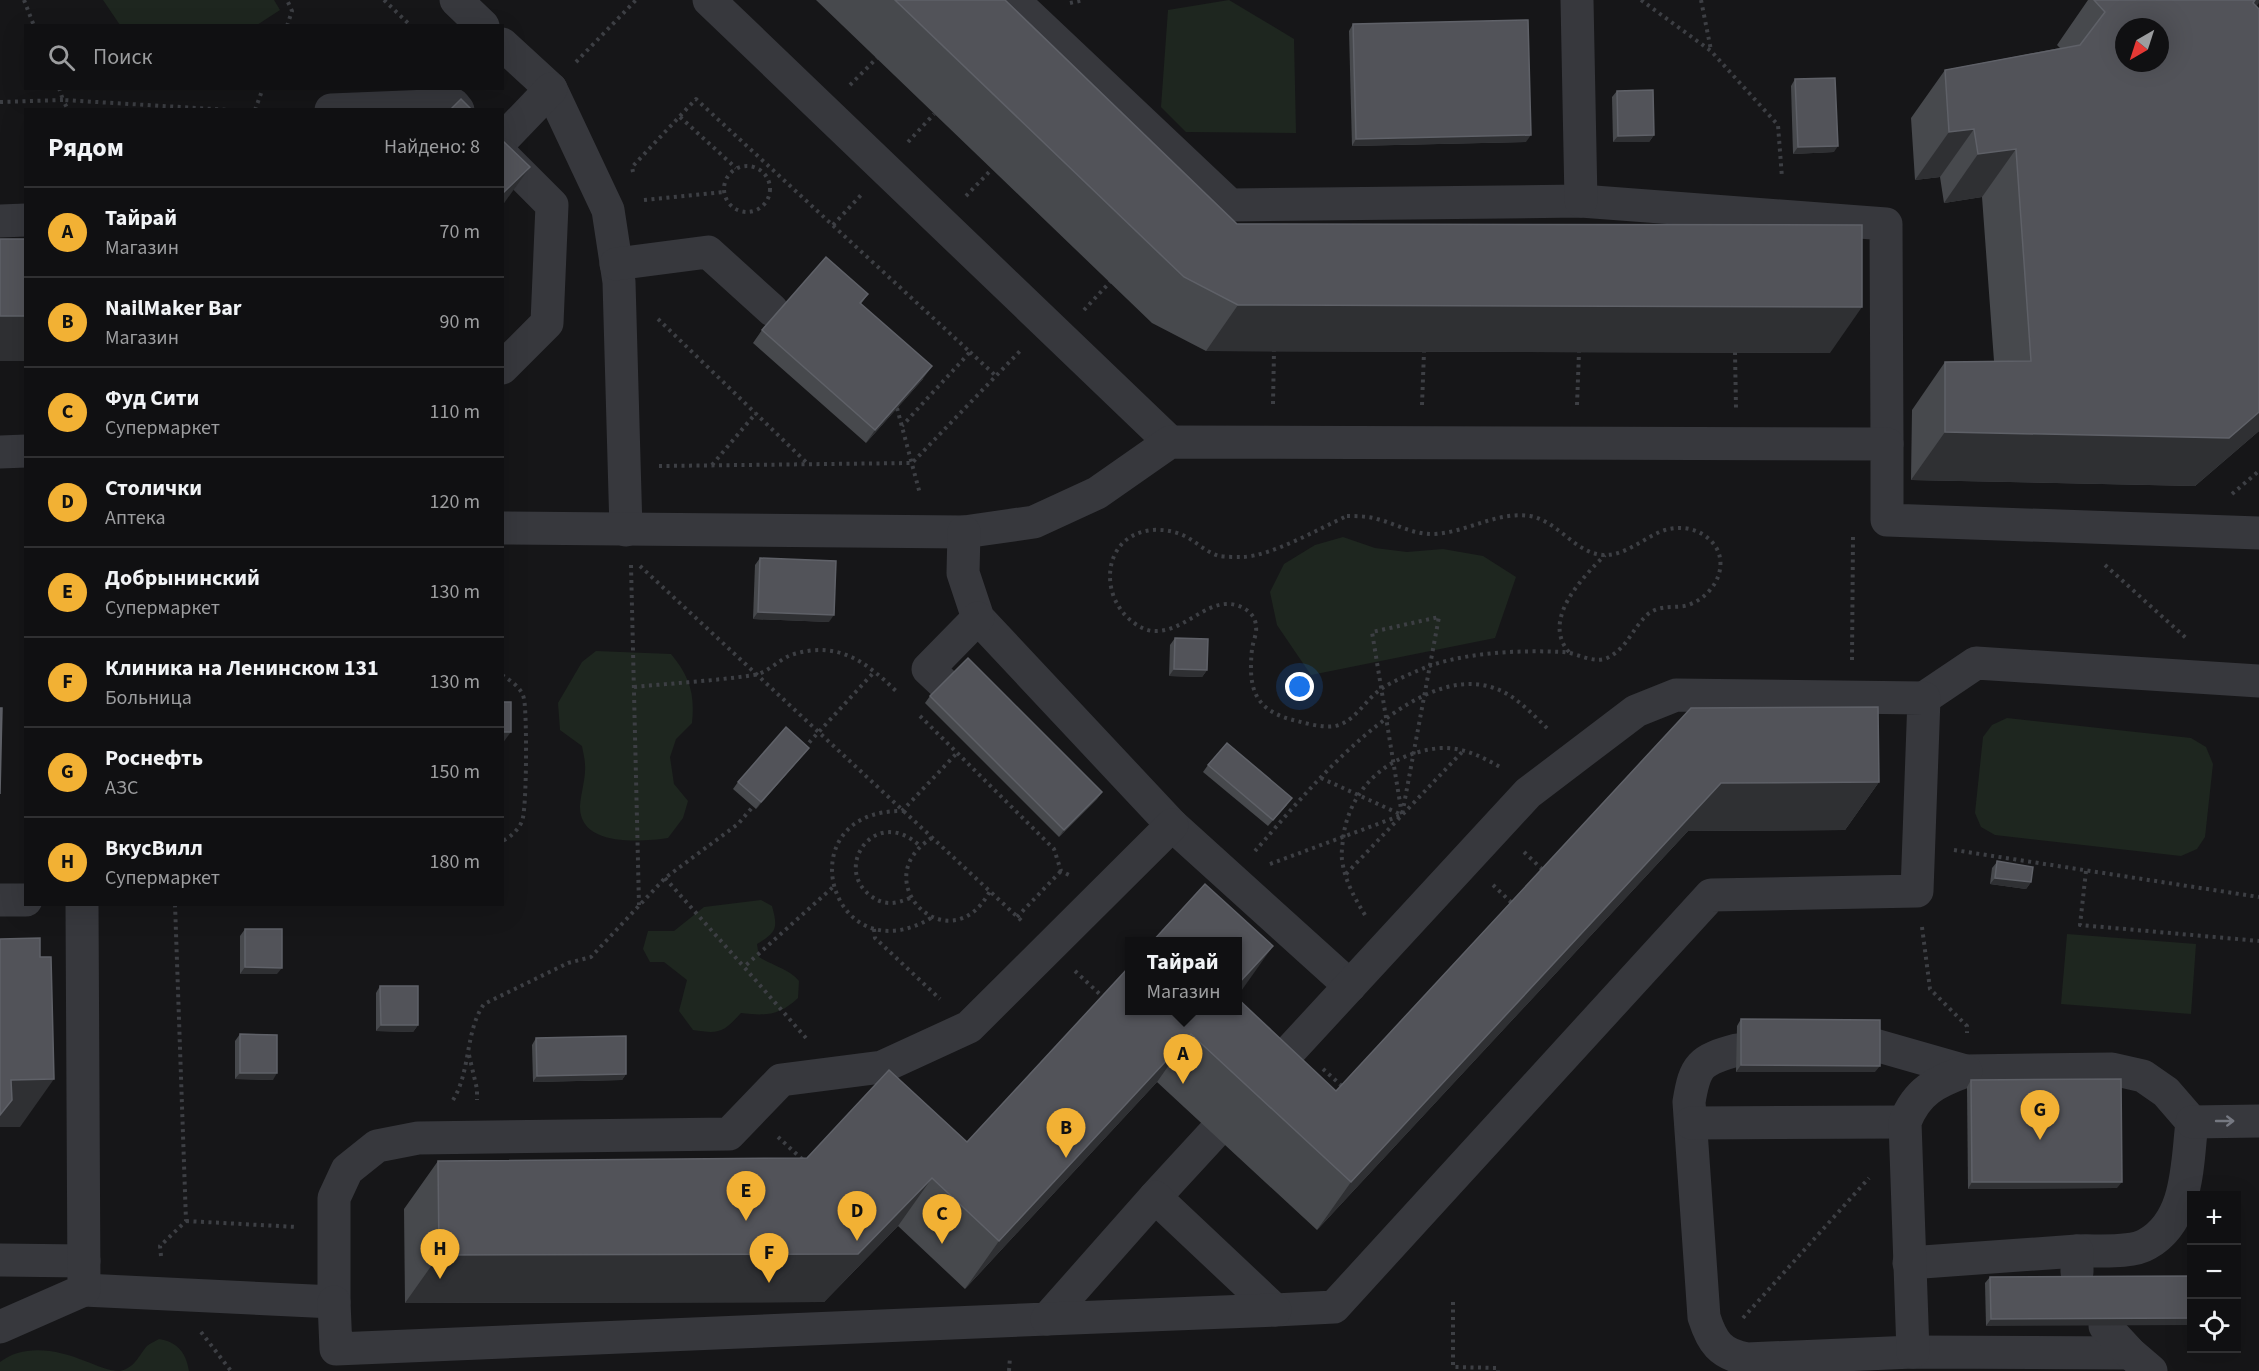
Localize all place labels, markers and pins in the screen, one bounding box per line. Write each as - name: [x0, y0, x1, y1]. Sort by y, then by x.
- pin: A: [1164, 1034, 1202, 1084]
- pin: G: [2020, 1090, 2060, 1140]
- pin: B: [1046, 1108, 1086, 1158]
- pin: E: [726, 1172, 766, 1221]
- pin: D: [838, 1192, 876, 1241]
- pin: C: [922, 1194, 962, 1244]
- pin: H: [420, 1230, 460, 1279]
- pin: F: [750, 1234, 788, 1283]

